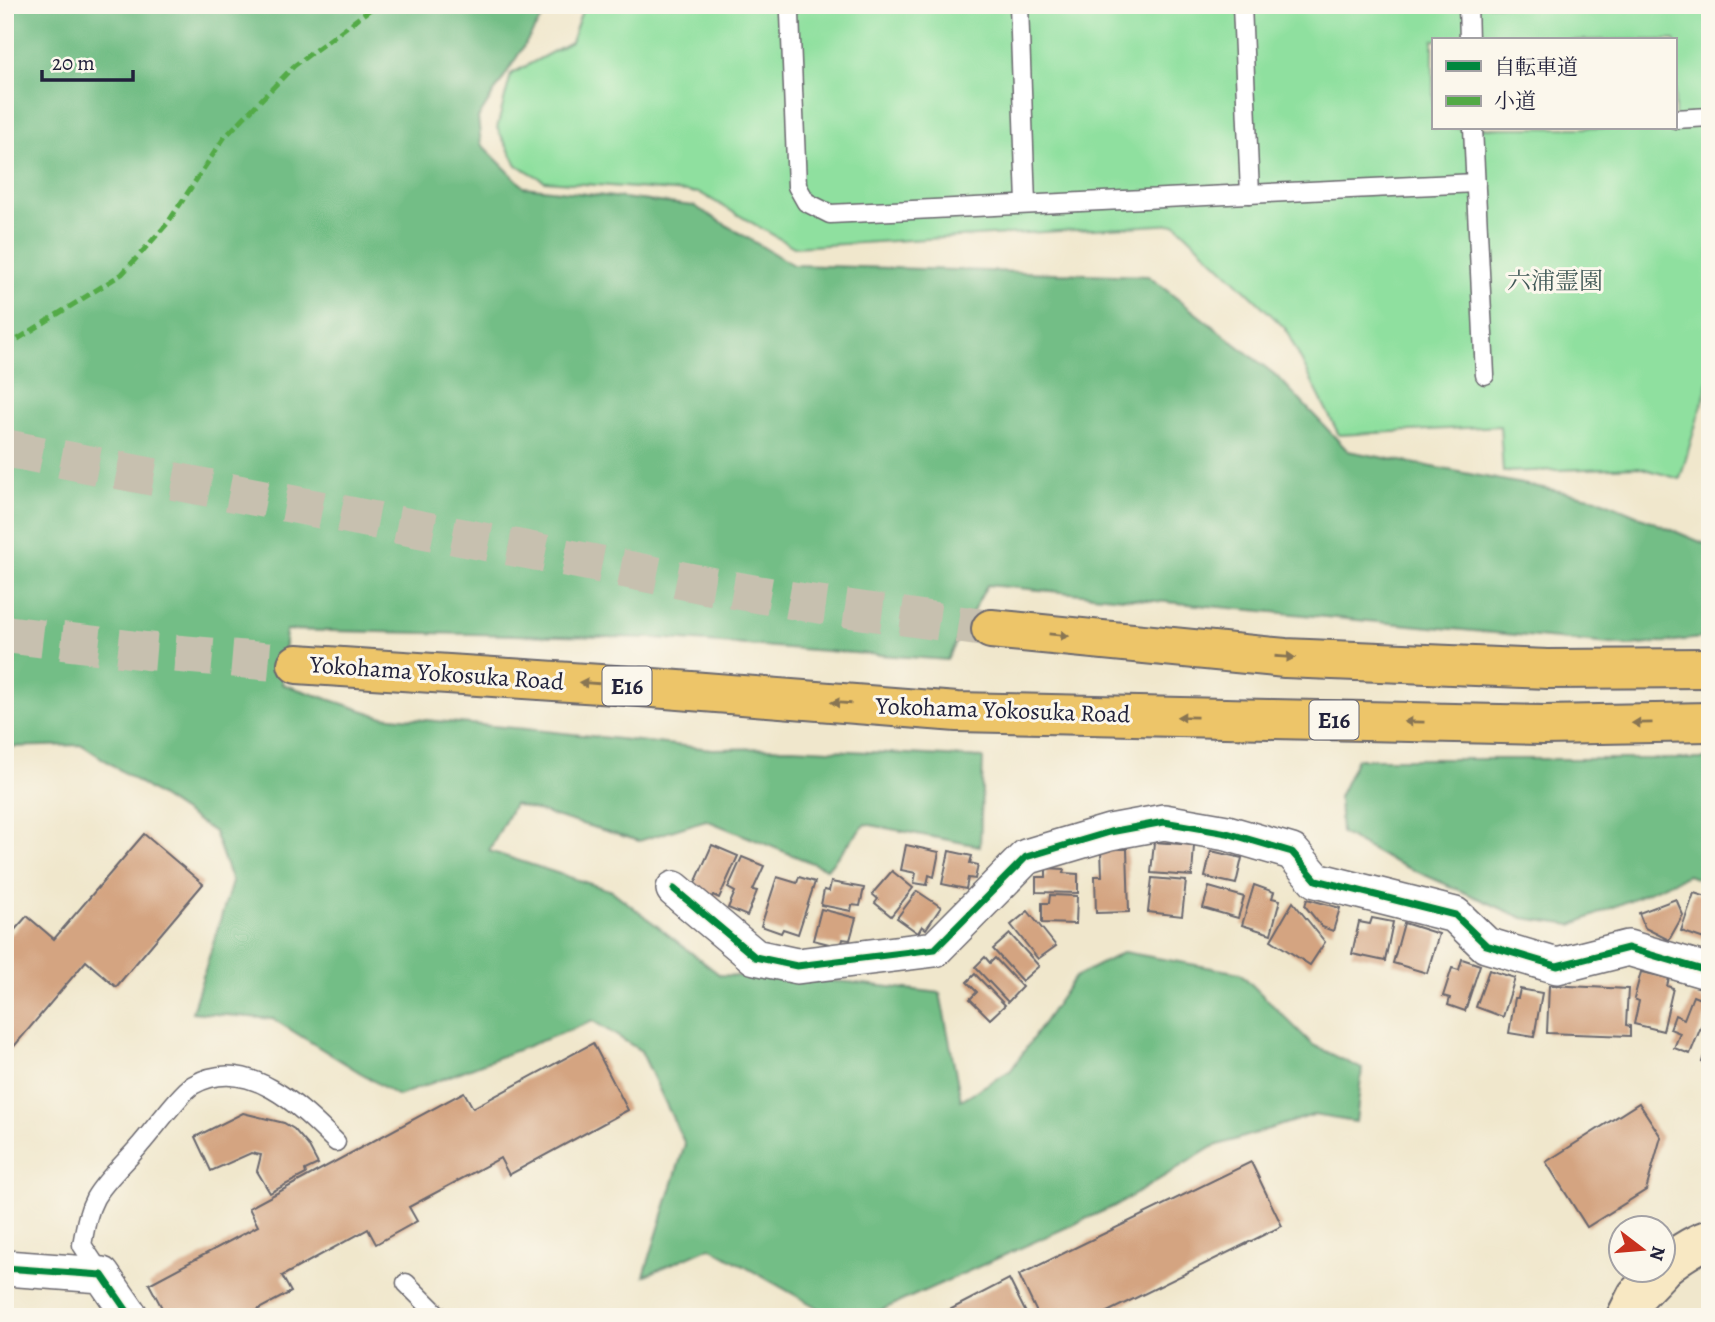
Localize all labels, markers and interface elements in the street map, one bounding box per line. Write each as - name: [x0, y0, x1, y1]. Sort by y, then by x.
- scale bar: [42, 38, 133, 82]
- legend: [1432, 38, 1676, 130]
- text: 20 m: [52, 49, 95, 77]
- text: 自転車道: [1494, 53, 1578, 81]
- text: 小道: [1494, 87, 1536, 115]
- park label: 六浦霊園: [1507, 265, 1603, 297]
- one-way arrow: [1048, 630, 1070, 641]
- street label: Yokohama Yokosuka Road: [308, 648, 565, 698]
- one-way arrow: [1274, 652, 1296, 663]
- road number: E16: [602, 666, 652, 706]
- one-way arrow: [578, 678, 600, 689]
- street label: Yokohama Yokosuka Road: [874, 690, 1131, 730]
- one-way arrow: [829, 697, 851, 708]
- road number: E16: [1310, 700, 1358, 740]
- one-way arrow: [1175, 711, 1197, 723]
- one-way arrow: [1403, 716, 1425, 728]
- one-way arrow: [1630, 717, 1652, 729]
- north arrow: [1606, 1214, 1676, 1284]
- text: N: [1643, 1243, 1672, 1264]

